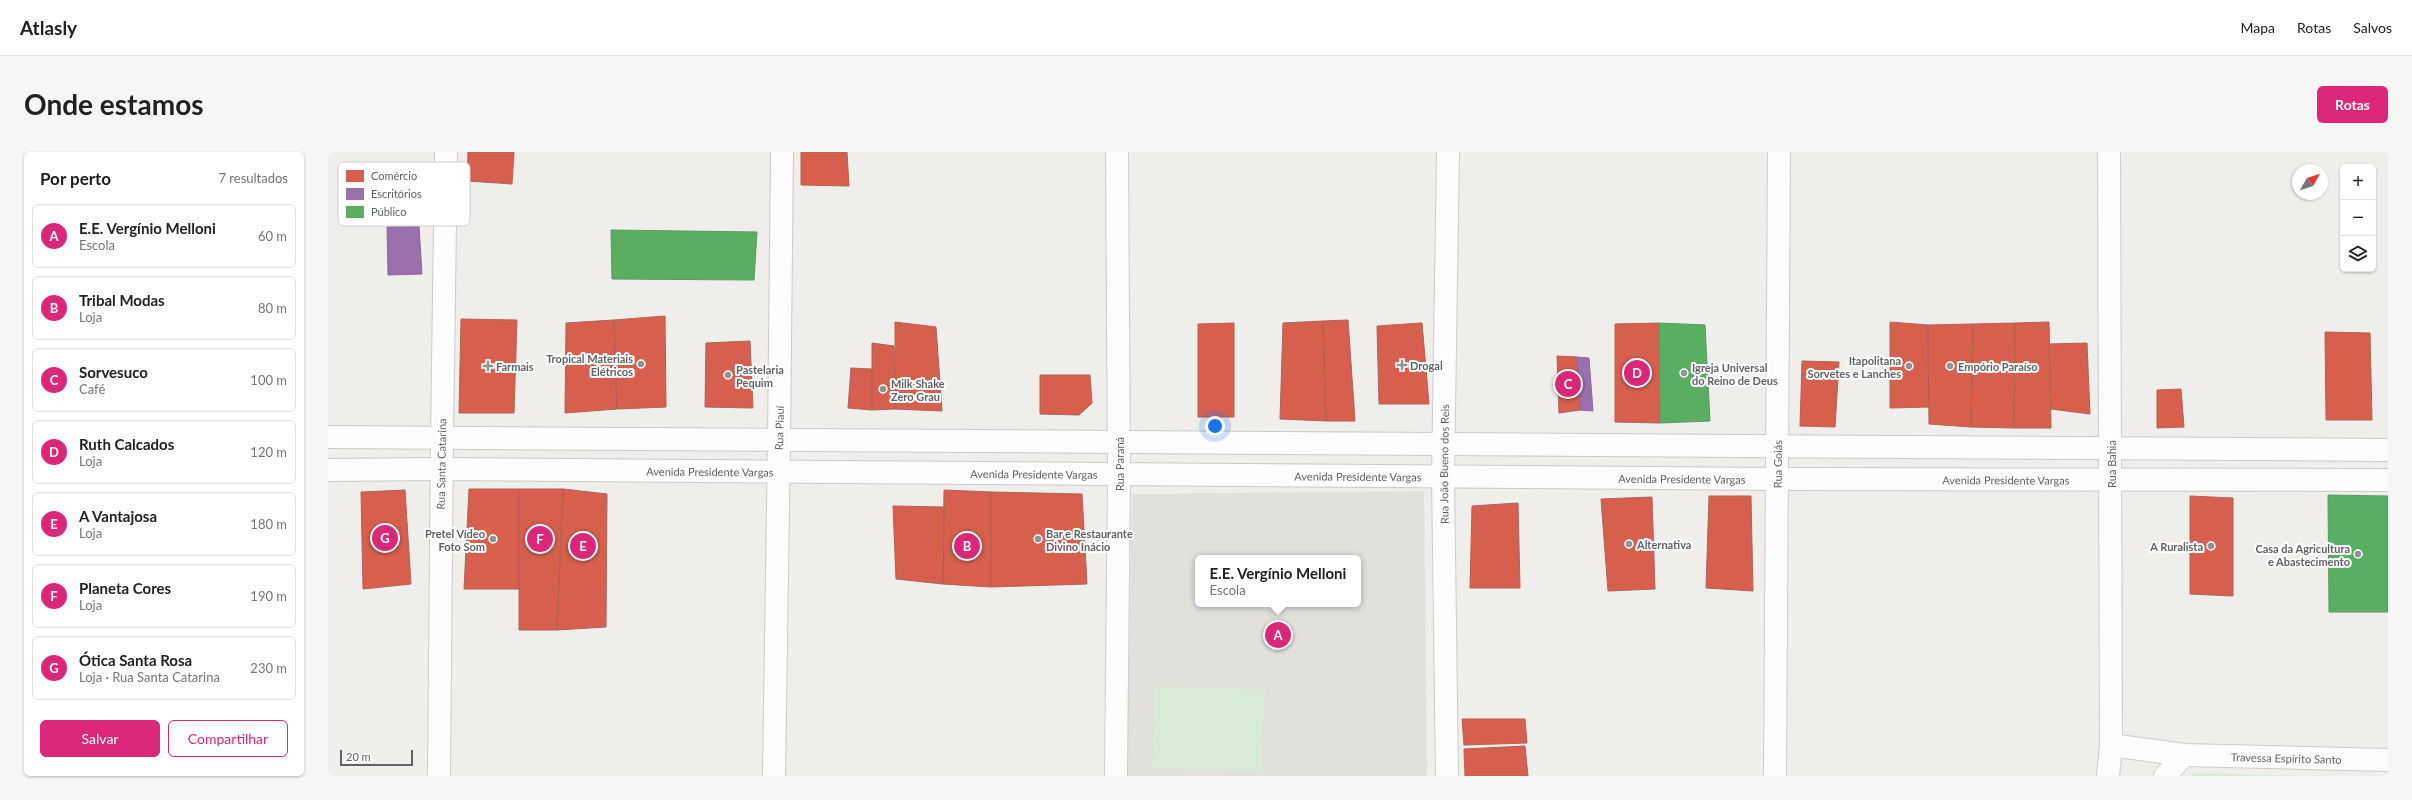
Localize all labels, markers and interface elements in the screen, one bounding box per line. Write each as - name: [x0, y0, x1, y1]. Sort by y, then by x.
- text: Atlasly: [20, 16, 77, 39]
- text: Mapa: [2240, 19, 2275, 36]
- text: Rotas: [2297, 19, 2331, 36]
- text: Salvos: [2353, 19, 2392, 36]
- button: Rotas: [2317, 86, 2388, 123]
- text: Onde estamos: [24, 87, 204, 121]
- legend: [338, 162, 470, 226]
- north arrow: [2292, 164, 2328, 200]
- map controls: [2340, 164, 2376, 272]
- button: +: [2340, 164, 2376, 200]
- text: Por perto: [40, 168, 111, 189]
- text: Comércio: [371, 169, 417, 182]
- text: 7 resultados: [218, 170, 288, 186]
- text: Escritórios: [371, 187, 422, 200]
- button: −: [2340, 200, 2376, 236]
- text: Público: [371, 205, 406, 218]
- text: E.E. Vergínio Melloni: [79, 219, 216, 237]
- text: A: [49, 228, 59, 244]
- text: 60 m: [258, 228, 287, 244]
- button: layers: [2340, 236, 2376, 272]
- text: Escola: [79, 237, 115, 253]
- text: Tribal Modas: [79, 291, 165, 309]
- text: B: [50, 300, 58, 316]
- text: 80 m: [258, 300, 287, 316]
- text: Loja: [79, 309, 102, 325]
- place label: Tropical Materiais Elétricos: [546, 352, 633, 378]
- place label: Itapolitana Sorvetes e Lanches: [1807, 354, 1901, 380]
- pin: D: [1624, 358, 1650, 388]
- marker: Tropical Materiais Elétricos: [636, 359, 646, 369]
- place label: Drogal: [1410, 359, 1443, 372]
- place label: Farmais: [496, 360, 534, 373]
- marker: Drogal: [1397, 360, 1407, 370]
- place label: Empório Paraíso: [1958, 360, 2038, 373]
- marker: Farmais: [483, 361, 493, 371]
- place label: Igreja Universal do Reino de Deus: [1692, 361, 1778, 387]
- marker: Itapolitana Sorvetes e Lanches: [1904, 361, 1914, 371]
- marker: Empório Paraíso: [1945, 361, 1955, 371]
- text: Sorvesuco: [79, 363, 148, 381]
- place label: Pastelaria Pequim: [736, 363, 784, 389]
- marker: Igreja Universal do Reino de Deus: [1679, 368, 1689, 378]
- pin: C: [1555, 369, 1581, 399]
- marker: Pastelaria Pequim: [723, 370, 733, 380]
- text: C: [50, 372, 58, 388]
- text: 100 m: [250, 372, 287, 388]
- place label: Milk Shake Zero Grau: [891, 377, 945, 403]
- text: Café: [79, 381, 105, 397]
- marker: Milk Shake Zero Grau: [878, 384, 888, 394]
- street label: Rua João Bueno dos Reis: [1436, 404, 1451, 524]
- street label: Rua Piauí: [772, 405, 786, 450]
- your location: [1205, 416, 1225, 436]
- street label: Rua Santa Catarina: [434, 418, 448, 510]
- text: Ruth Calcados: [79, 435, 174, 453]
- street label: Rua Paraná: [1113, 437, 1126, 491]
- street label: Rua Goiás: [1770, 440, 1784, 488]
- street label: Rua Bahia: [2105, 440, 2118, 488]
- text: D: [49, 444, 59, 460]
- text: 120 m: [250, 444, 287, 460]
- text: Loja: [79, 453, 102, 469]
- street label: Avenida Presidente Vargas: [646, 464, 774, 478]
- street label: Avenida Presidente Vargas: [970, 466, 1098, 480]
- street label: Avenida Presidente Vargas: [1294, 469, 1422, 483]
- street label: Avenida Presidente Vargas: [1618, 471, 1746, 485]
- street label: Avenida Presidente Vargas: [1942, 473, 2070, 486]
- text: A Vantajosa: [79, 507, 157, 525]
- text: E: [50, 516, 58, 532]
- text: 180 m: [250, 516, 287, 532]
- pin: G: [372, 523, 398, 553]
- pin: F: [527, 524, 553, 554]
- text: Loja: [79, 525, 102, 541]
- place label: Pretel Vídeo Foto Som: [425, 527, 485, 553]
- place label: Bar e Restaurante Divino Inácio: [1046, 527, 1133, 553]
- pin: E: [570, 531, 596, 561]
- pin: B: [954, 531, 980, 561]
- marker: Pretel Vídeo Foto Som: [488, 534, 498, 544]
- marker: Bar e Restaurante Divino Inácio: [1033, 534, 1043, 544]
- place label: Alternativa: [1636, 538, 1691, 551]
- marker: Alternativa: [1624, 539, 1634, 549]
- place label: A Ruralista: [2149, 540, 2203, 553]
- marker: A Ruralista: [2206, 541, 2216, 551]
- place label: Casa da Agricultura e Abastecimento: [2255, 542, 2350, 568]
- marker: Casa da Agricultura e Abastecimento: [2353, 549, 2363, 559]
- popup: [1195, 555, 1361, 607]
- text: E.E. Vergínio Melloni: [1210, 564, 1346, 582]
- text: Planeta Cores: [79, 579, 171, 597]
- text: Escola: [1210, 582, 1246, 598]
- text: F: [50, 588, 58, 604]
- text: 190 m: [250, 588, 287, 604]
- text: Loja: [79, 597, 102, 613]
- pin: A: [1265, 620, 1291, 650]
- text: Ótica Santa Rosa: [79, 651, 192, 669]
- text: G: [49, 660, 59, 676]
- text: 230 m: [250, 660, 287, 676]
- text: Loja · Rua Santa Catarina: [79, 669, 220, 685]
- button: Salvar: [40, 720, 160, 757]
- button: Compartilhar: [168, 720, 288, 757]
- scale bar: [340, 748, 413, 767]
- text: 20 m: [346, 750, 371, 763]
- street label: Travessa Espírito Santo: [2231, 750, 2342, 765]

